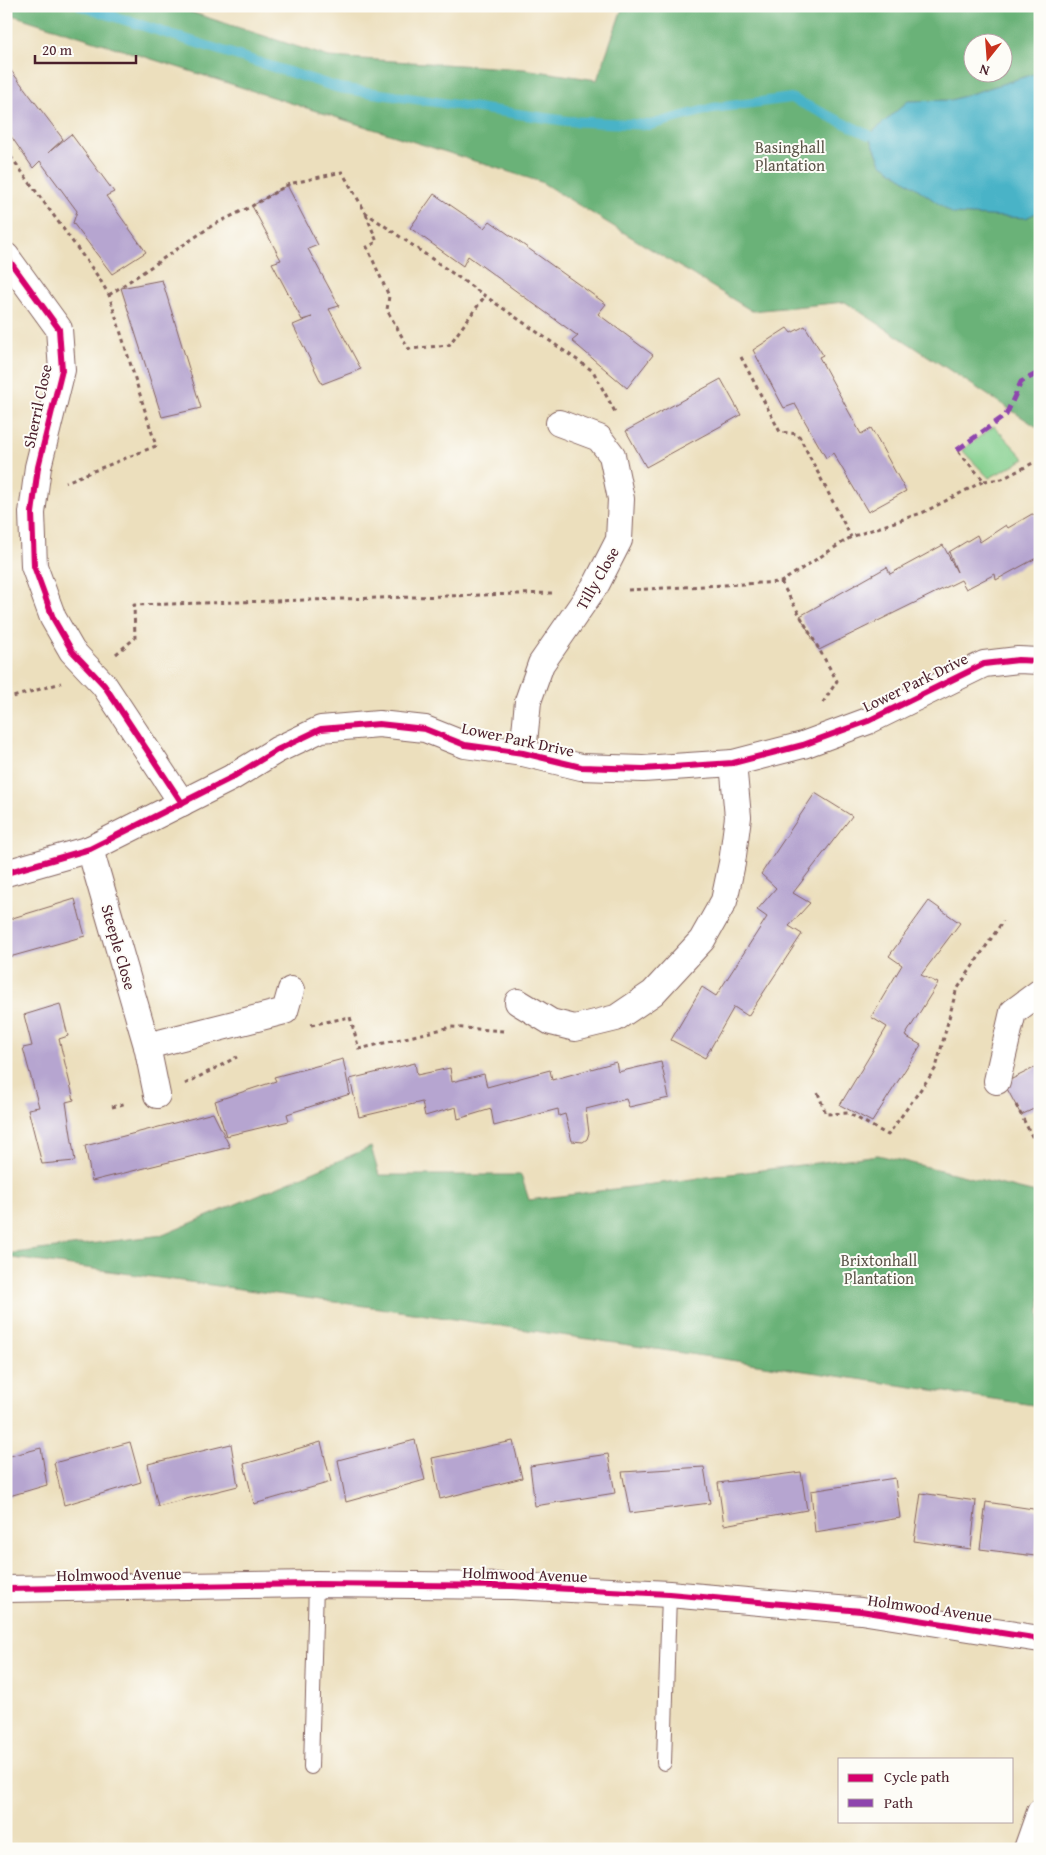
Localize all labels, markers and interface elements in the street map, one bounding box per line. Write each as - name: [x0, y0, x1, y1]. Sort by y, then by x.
- scale bar: [35, 32, 136, 64]
- north arrow: [964, 32, 1014, 82]
- text: 20 m: [42, 39, 73, 60]
- text: N: [976, 59, 992, 81]
- park label: Basinghall Plantation: [755, 135, 825, 177]
- street label: Sherril Close: [16, 362, 58, 450]
- street label: Tilly Close: [569, 542, 625, 614]
- street label: Lower Park Drive: [858, 646, 972, 718]
- street label: Lower Park Drive: [459, 715, 577, 763]
- street label: Steeple Close: [95, 901, 143, 993]
- park label: Brixtonhall Plantation: [841, 1248, 918, 1290]
- street label: Holmwood Avenue: [462, 1560, 588, 1588]
- street label: Holmwood Avenue: [56, 1561, 182, 1587]
- street label: Holmwood Avenue: [866, 1587, 994, 1629]
- legend: [838, 1758, 1014, 1822]
- text: Cycle path: [884, 1766, 950, 1787]
- text: Path: [884, 1792, 913, 1813]

